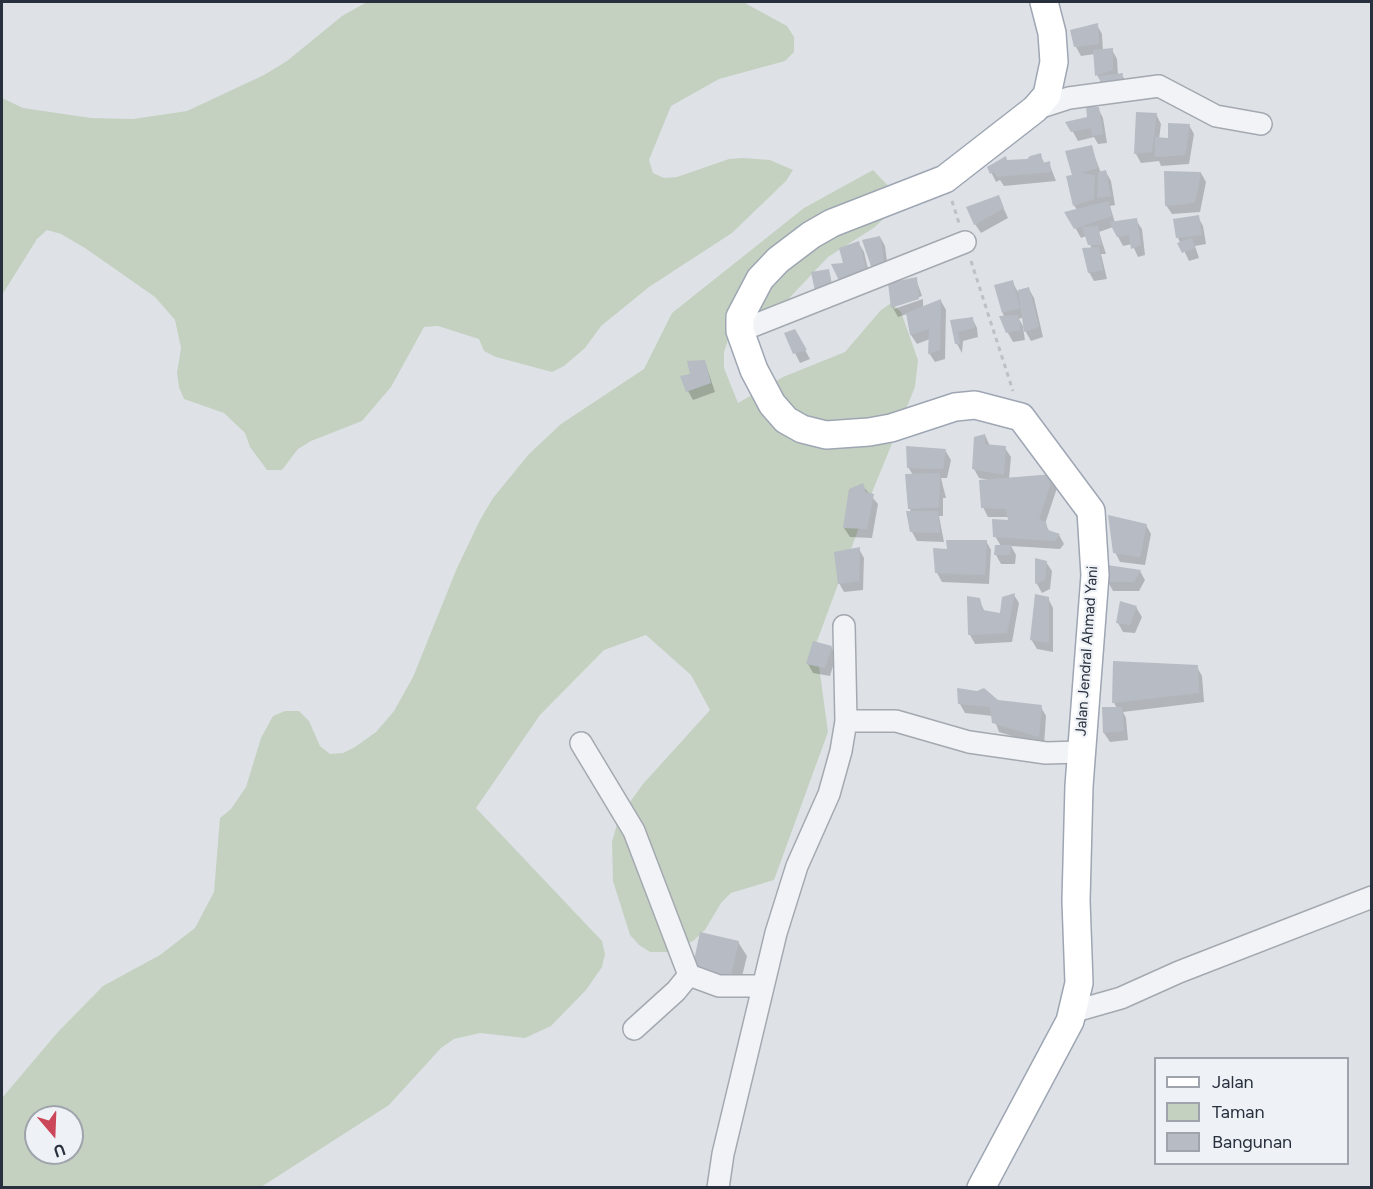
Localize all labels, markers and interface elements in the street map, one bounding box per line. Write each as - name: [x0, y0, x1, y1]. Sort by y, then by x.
- street label: Jalan Jendral Ahmad Yani: [1072, 565, 1102, 737]
- legend: [1154, 1057, 1349, 1165]
- text: Jalan: [1212, 1071, 1254, 1093]
- text: Taman: [1212, 1101, 1265, 1123]
- north arrow: [24, 1105, 84, 1165]
- text: Bangunan: [1212, 1131, 1292, 1153]
- text: U: [51, 1140, 68, 1161]

